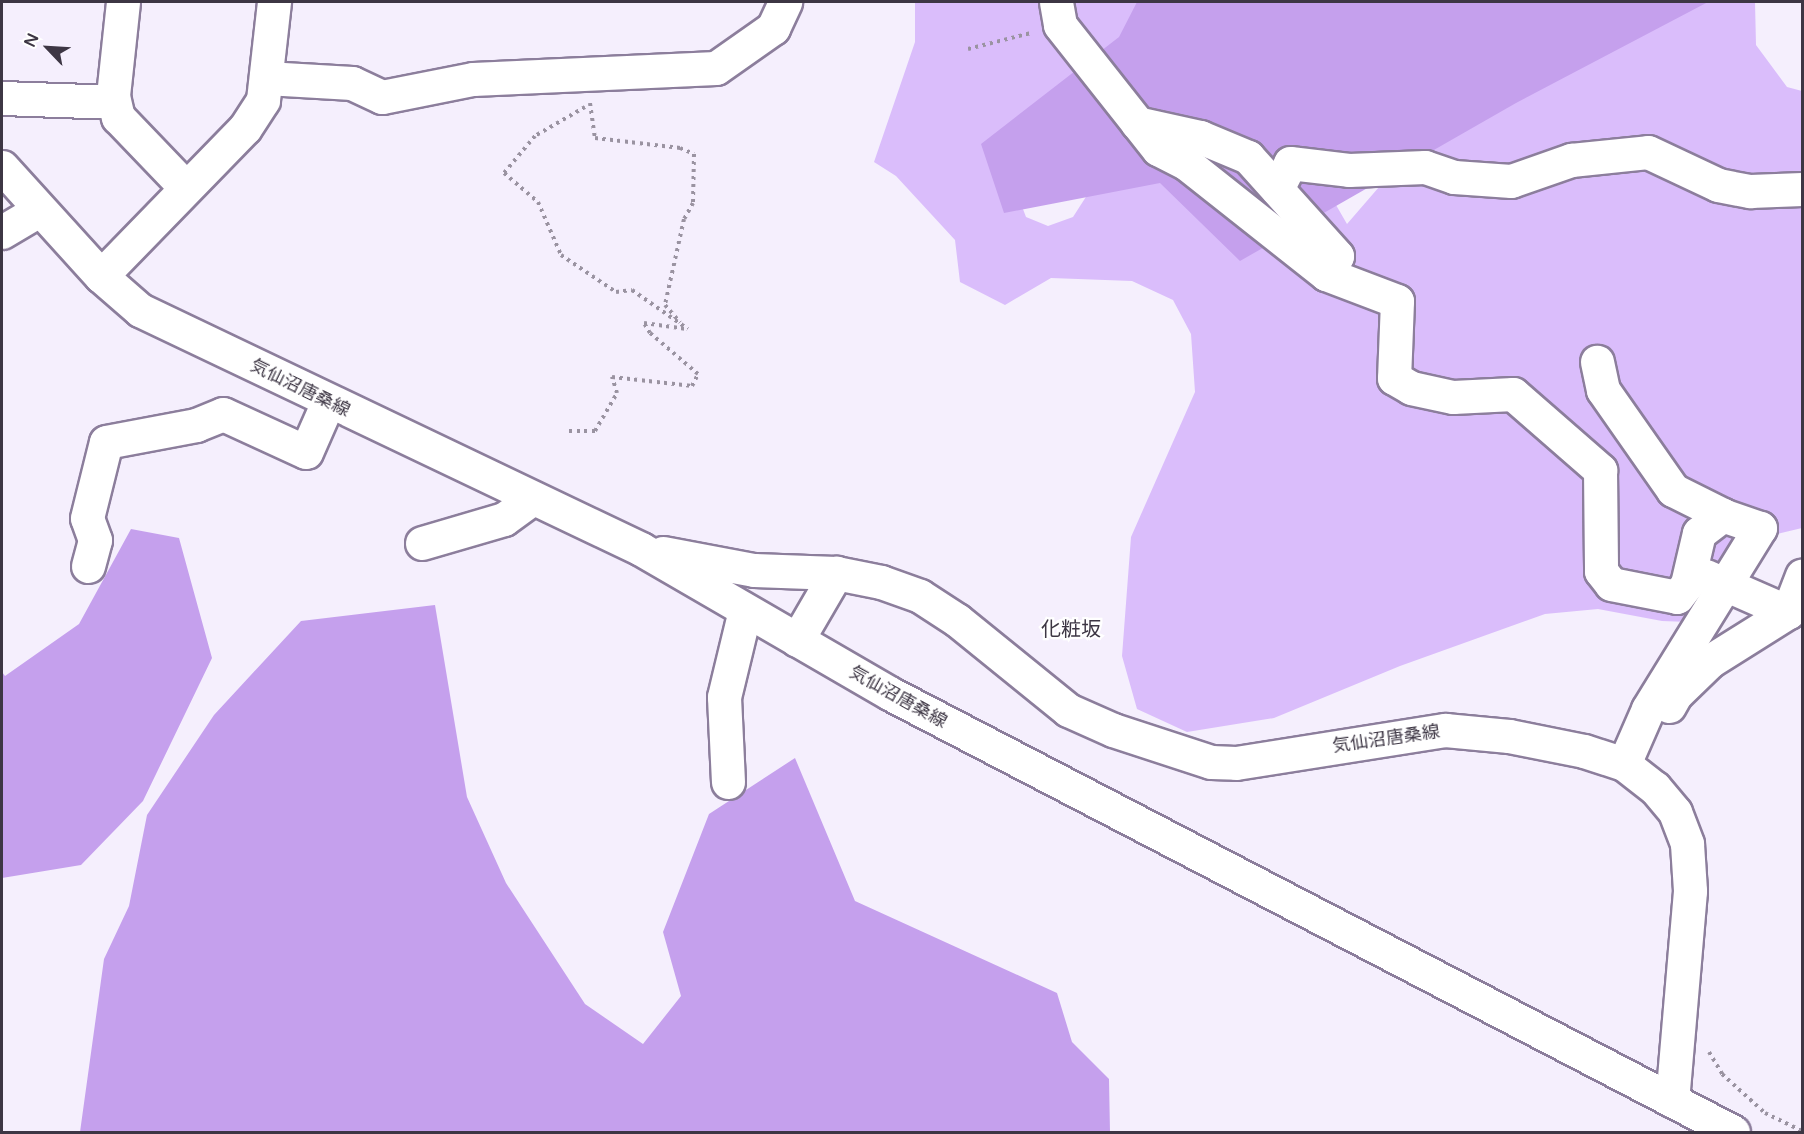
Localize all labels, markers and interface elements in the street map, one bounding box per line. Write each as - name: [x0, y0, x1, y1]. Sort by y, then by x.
- north arrow: [18, 18, 78, 78]
- text: N: [20, 30, 43, 50]
- street label: 気仙沼唐桑線: [247, 355, 353, 421]
- district label: 化粧坂: [1041, 618, 1101, 642]
- street label: 気仙沼唐桑線: [846, 661, 950, 733]
- street label: 気仙沼唐桑線: [1331, 721, 1441, 757]

